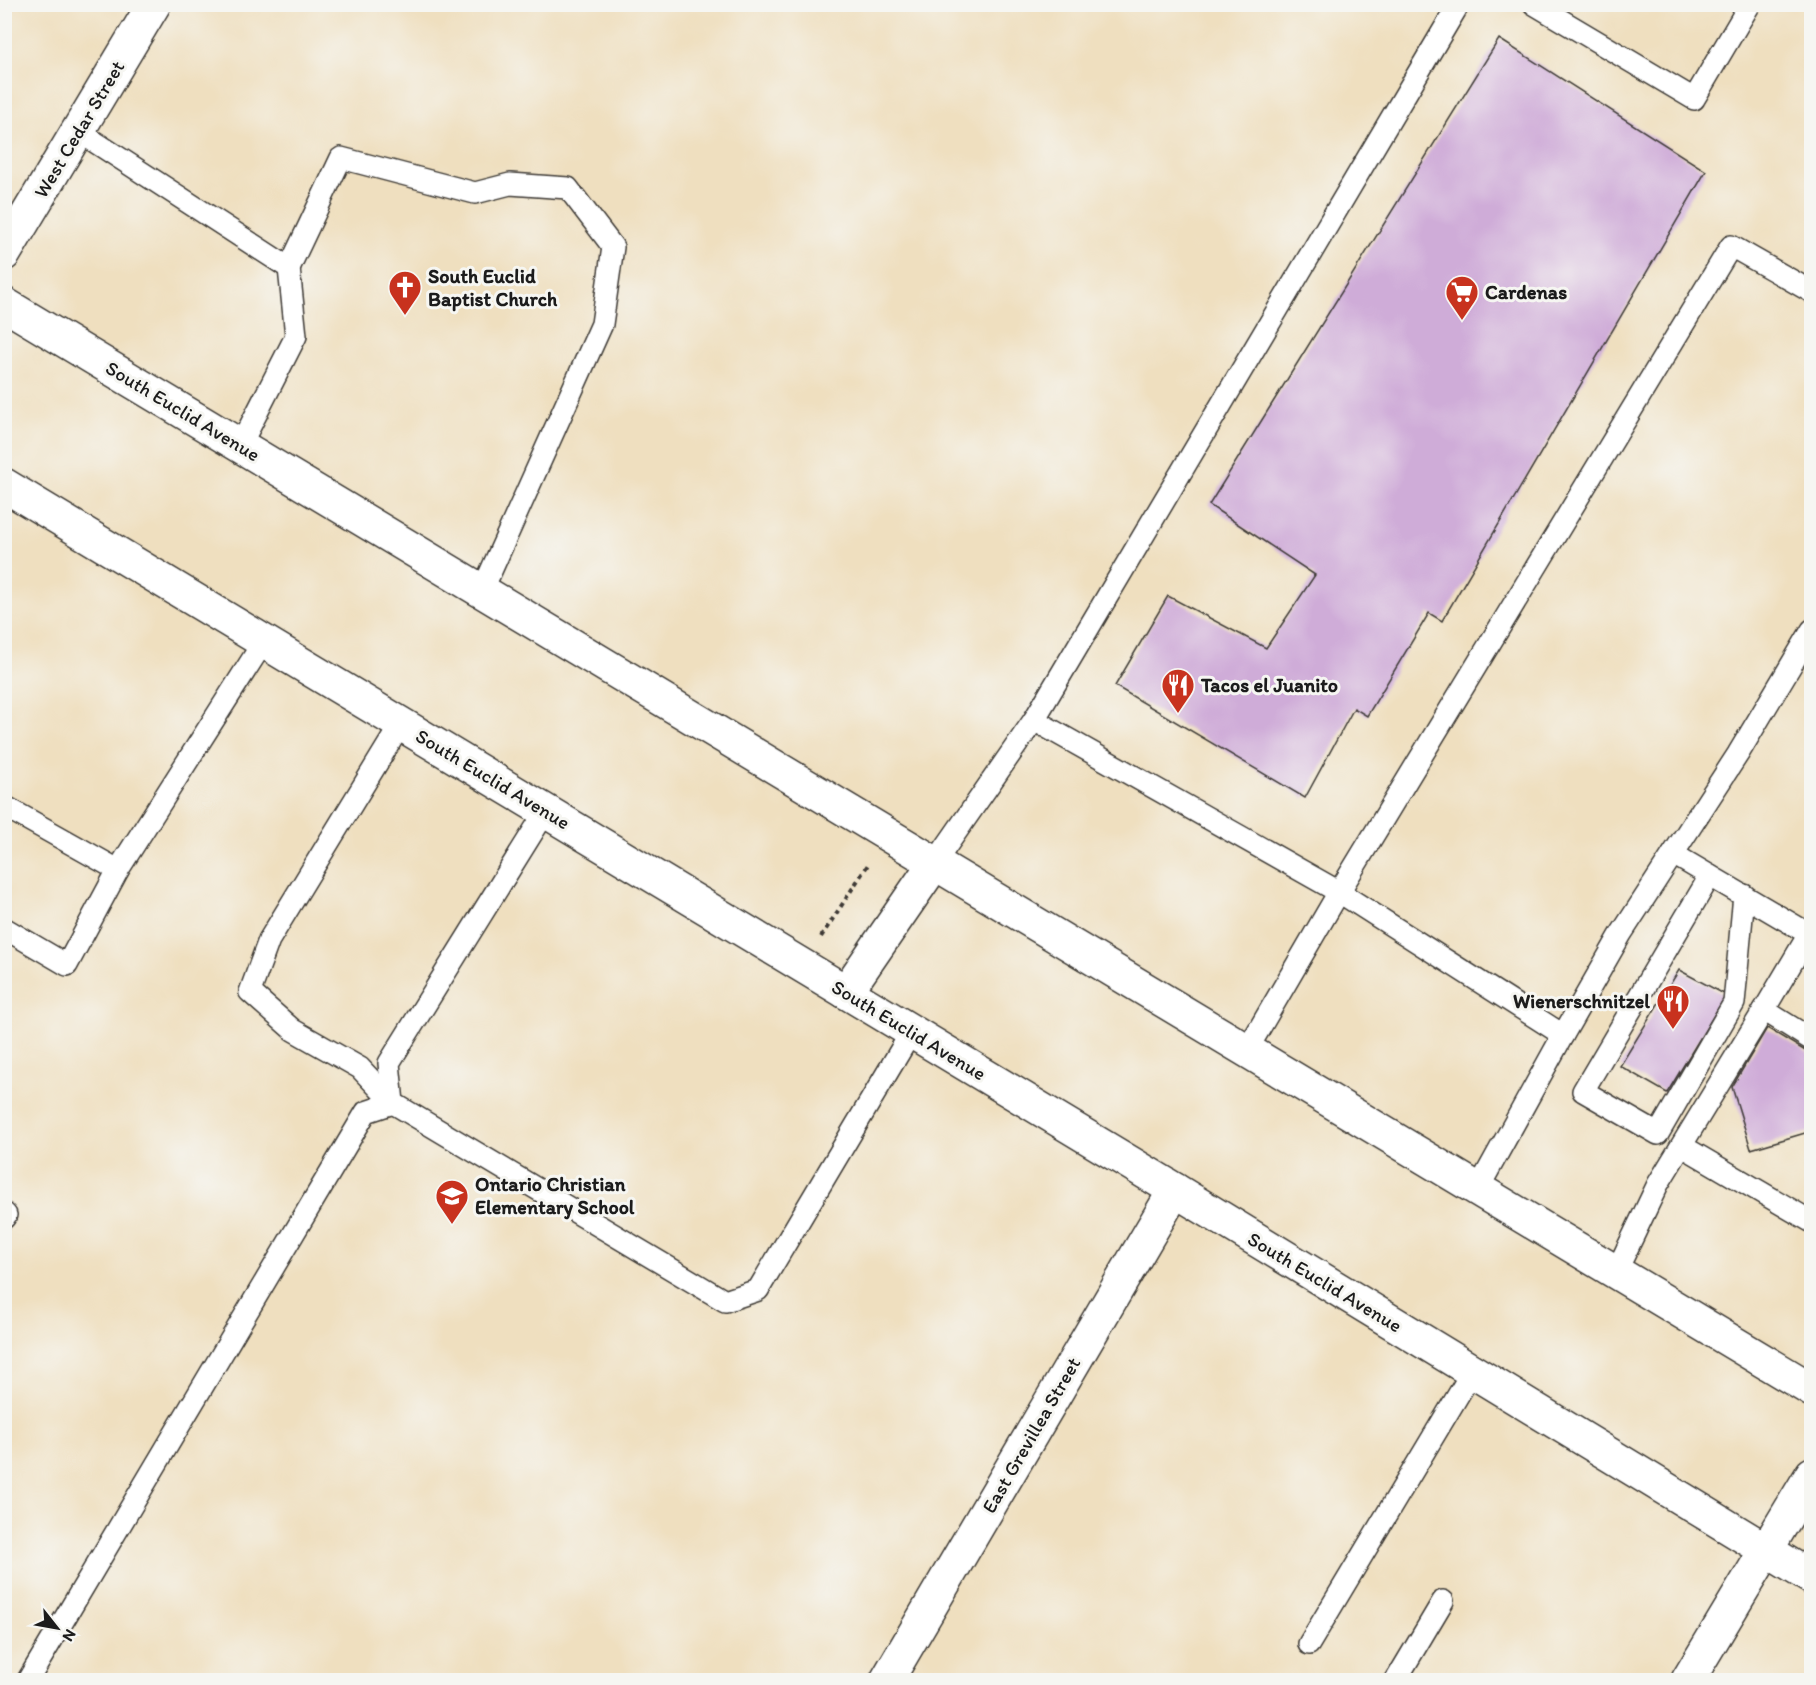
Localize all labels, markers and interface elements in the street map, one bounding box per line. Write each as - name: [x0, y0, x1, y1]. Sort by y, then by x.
- street label: West Cedar Street: [29, 56, 129, 202]
- place label: South Euclid Baptist Church: [428, 264, 558, 312]
- church icon: South Euclid Baptist Church: [387, 269, 423, 316]
- supermarket icon: Cardenas: [1444, 274, 1480, 321]
- place label: Cardenas: [1485, 280, 1567, 304]
- street label: South Euclid Avenue: [102, 355, 264, 467]
- restaurant icon: Tacos el Juanito: [1160, 667, 1196, 714]
- place label: Tacos el Juanito: [1200, 673, 1338, 697]
- street label: South Euclid Avenue: [412, 723, 574, 835]
- street label: South Euclid Avenue: [828, 974, 990, 1086]
- restaurant icon: Wienerschnitzel: [1655, 983, 1691, 1030]
- place label: Wienerschnitzel: [1513, 989, 1650, 1013]
- place label: Ontario Christian Elementary School: [475, 1172, 635, 1220]
- school or university icon: Ontario Christian Elementary School: [434, 1178, 470, 1225]
- street label: South Euclid Avenue: [1244, 1226, 1406, 1338]
- street label: East Grevillea Street: [977, 1353, 1085, 1517]
- north arrow: [27, 1598, 87, 1658]
- text: N: [59, 1626, 80, 1645]

